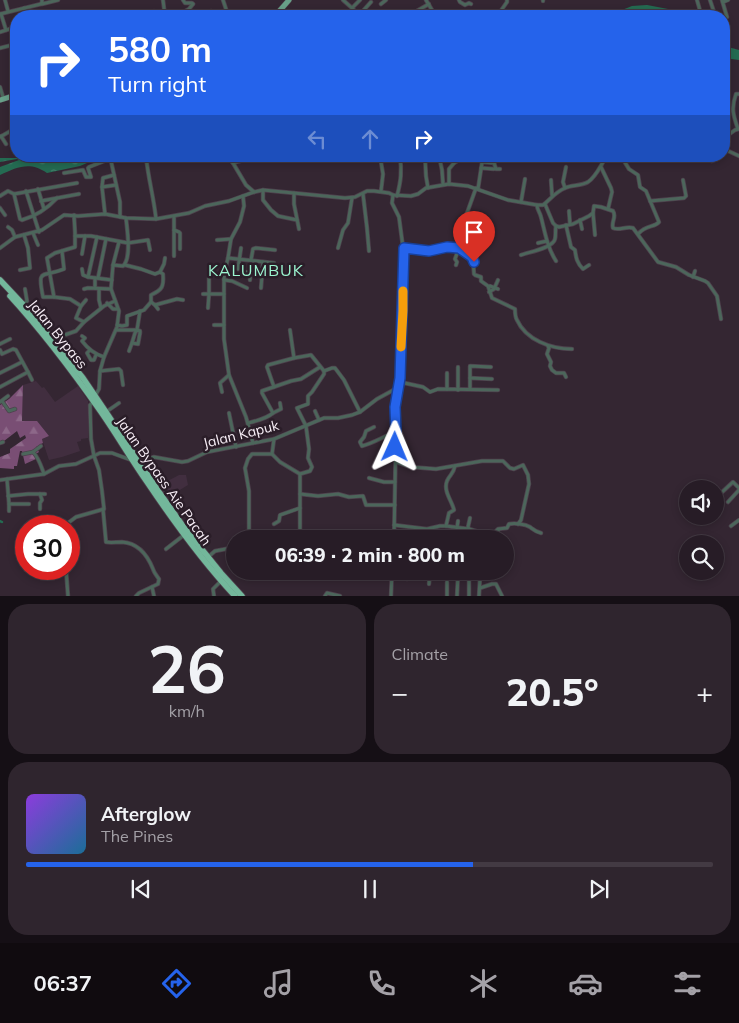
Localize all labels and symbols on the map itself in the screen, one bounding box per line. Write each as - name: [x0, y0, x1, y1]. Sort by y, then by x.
- pin: [453, 211, 495, 262]
- district label: KALUMBUK: [208, 260, 304, 280]
- street label: Jalan Bypass: [24, 296, 92, 372]
- street label: Jalan Bypass Aie Pacah: [113, 413, 215, 549]
- street label: Jalan Kapuk: [201, 416, 282, 452]
- position arrow: [368, 420, 420, 472]
- speed limit sign: 30: [15, 515, 80, 580]

